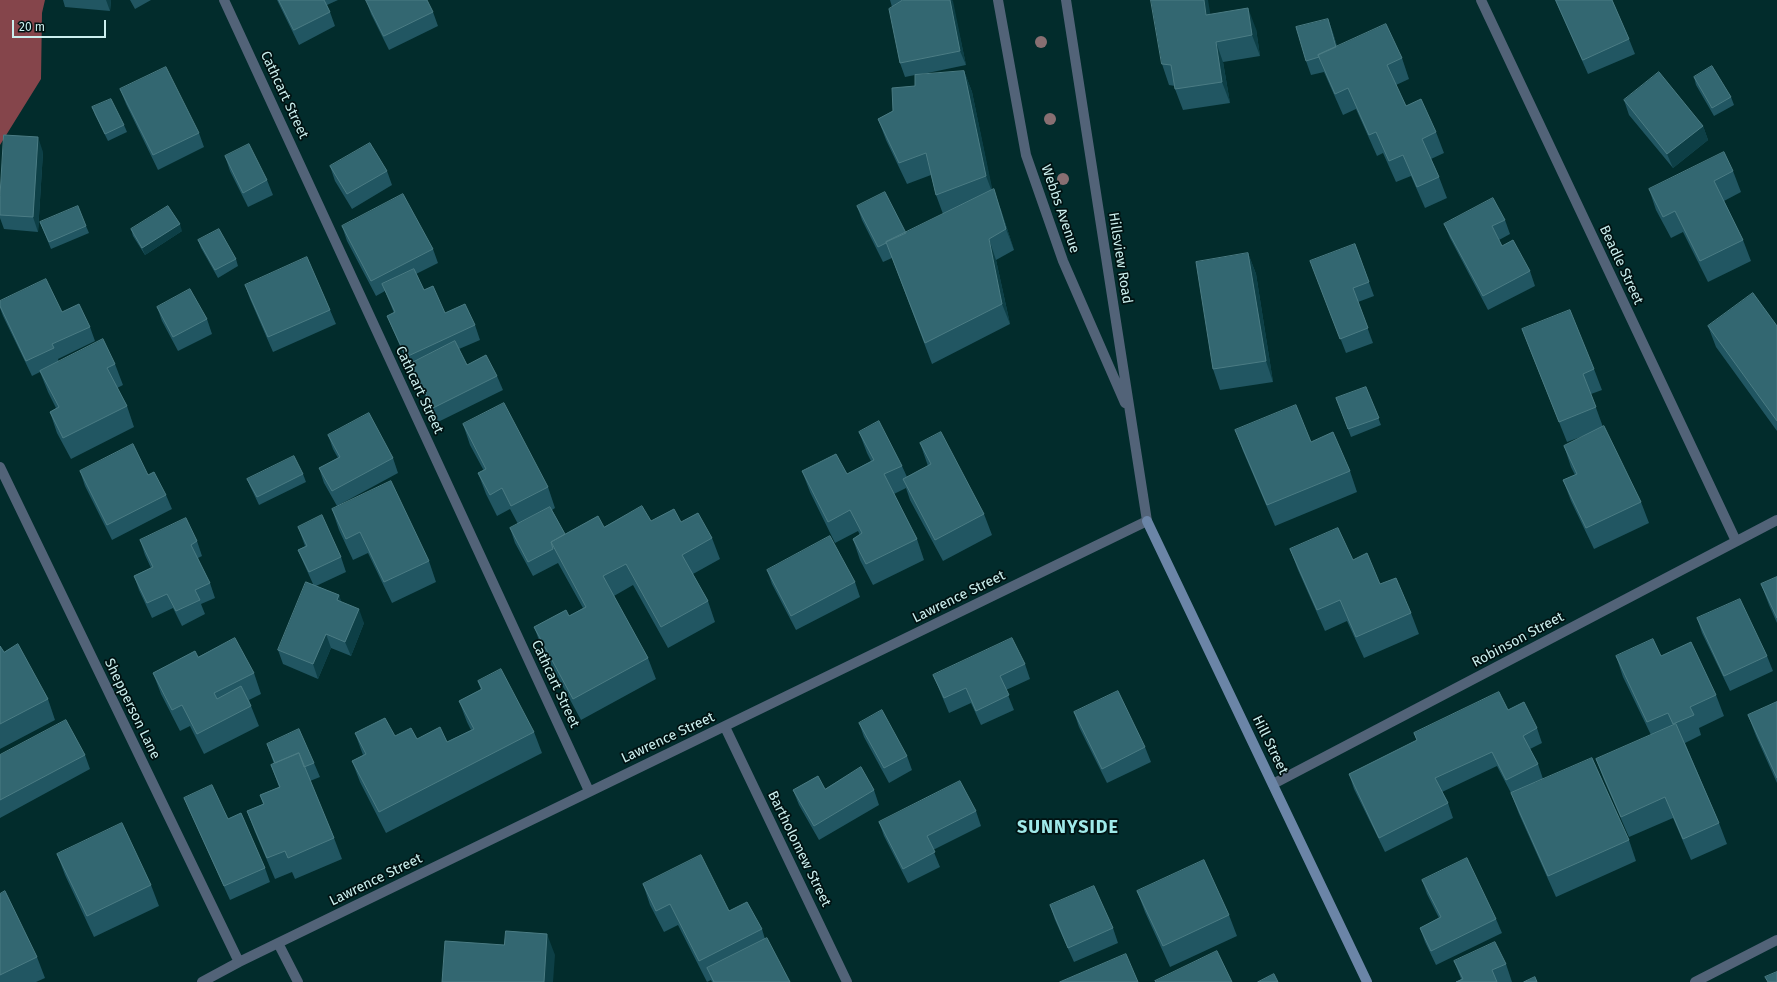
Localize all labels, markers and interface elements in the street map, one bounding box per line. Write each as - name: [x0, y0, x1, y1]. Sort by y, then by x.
- scale bar: [14, 12, 108, 38]
- text: 20 m: [19, 20, 45, 34]
- street label: Cathcart Street: [256, 48, 312, 142]
- street label: Webbs Avenue: [1037, 163, 1083, 255]
- street label: Hillsview Road: [1104, 211, 1136, 305]
- street label: Beadle Street: [1595, 223, 1647, 307]
- street label: Cathcart Street: [391, 343, 447, 437]
- street label: Lawrence Street: [910, 567, 1008, 627]
- street label: Robinson Street: [1469, 609, 1567, 671]
- street label: Cathcart Street: [527, 637, 583, 731]
- street label: Shepperson Lane: [100, 656, 164, 762]
- street label: Lawrence Street: [619, 709, 717, 767]
- street label: Hill Street: [1249, 713, 1291, 777]
- street label: Bartholomew Street: [764, 788, 834, 910]
- district label: SUNNYSIDE: [1017, 817, 1119, 839]
- street label: Lawrence Street: [327, 850, 425, 910]

